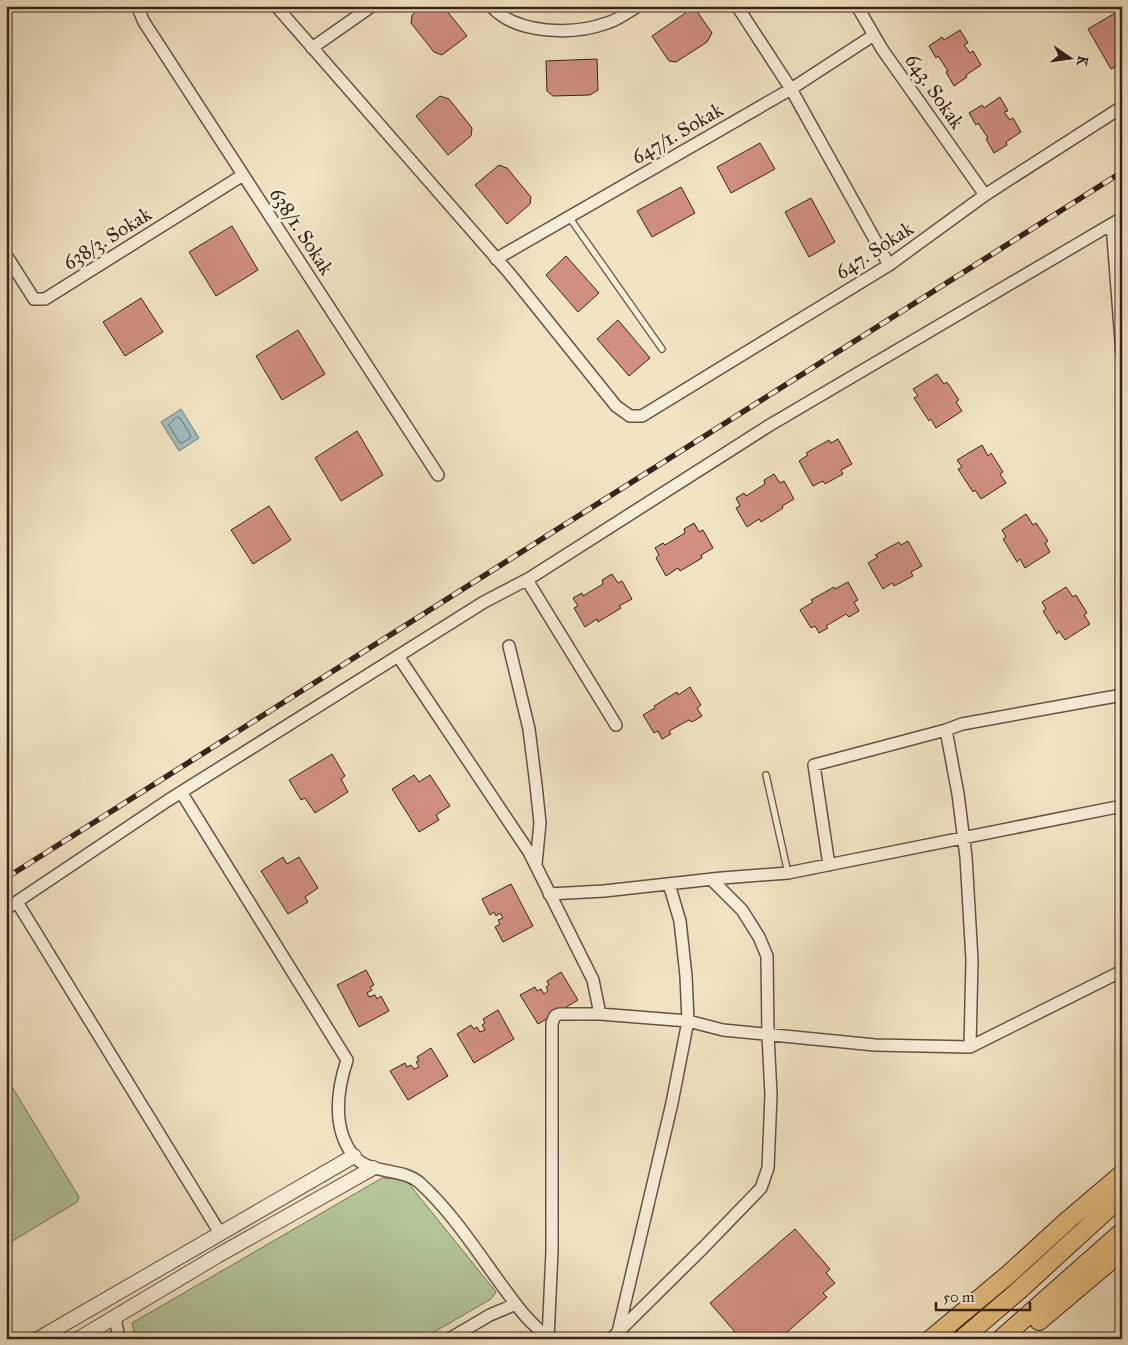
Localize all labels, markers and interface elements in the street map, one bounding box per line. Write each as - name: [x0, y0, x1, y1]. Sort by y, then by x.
- north arrow: [1046, 32, 1096, 82]
- street label: 643. Sokak: [900, 49, 970, 134]
- text: K: [1073, 54, 1092, 69]
- street label: 647/1. Sokak: [627, 97, 728, 169]
- street label: 638/1. Sokak: [265, 183, 339, 280]
- street label: 638/3. Sokak: [59, 201, 156, 275]
- street label: 647. Sokak: [831, 216, 918, 284]
- scale bar: [936, 1280, 1029, 1312]
- text: 50 m: [943, 1288, 975, 1306]

